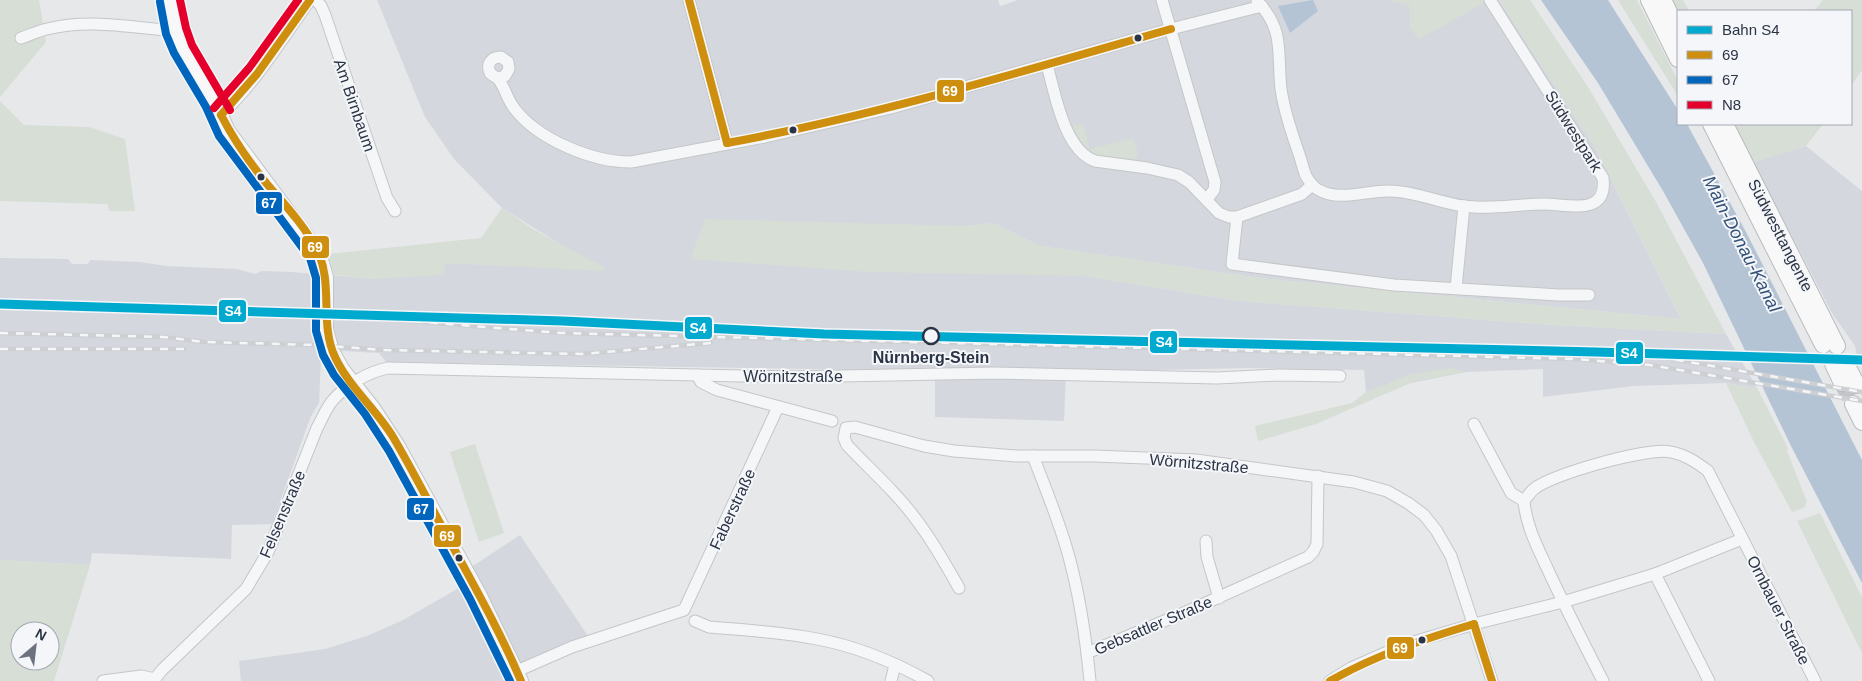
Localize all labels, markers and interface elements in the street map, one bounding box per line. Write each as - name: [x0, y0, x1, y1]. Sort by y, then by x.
- legend: [1677, 10, 1852, 125]
- text: Bahn S4: [1722, 21, 1780, 38]
- unlabelled marker: [1133, 33, 1143, 43]
- text: 69: [1722, 46, 1739, 63]
- street label: Am Birnbaum: [331, 57, 378, 154]
- text: 67: [1722, 71, 1739, 88]
- line badge: 69: [936, 79, 965, 103]
- text: 69: [942, 83, 958, 99]
- street label: Südwestpark: [1542, 88, 1606, 176]
- text: N8: [1722, 96, 1741, 113]
- unlabelled marker: [788, 125, 798, 135]
- unlabelled marker: [256, 172, 266, 182]
- water label: Main-Donau-Kanal: [1699, 173, 1785, 316]
- street label: Südwesttangente: [1745, 176, 1816, 294]
- line badge: 67: [255, 191, 283, 215]
- text: 67: [261, 195, 277, 211]
- line badge: 69: [301, 235, 330, 259]
- text: 69: [307, 239, 323, 255]
- line badge: S4: [218, 299, 247, 323]
- text: S4: [224, 303, 242, 319]
- line badge: S4: [684, 316, 713, 340]
- text: S4: [689, 320, 707, 336]
- marker: Nürnberg-Stein: [922, 327, 940, 345]
- line badge: S4: [1149, 330, 1178, 354]
- text: S4: [1155, 334, 1173, 350]
- line badge: S4: [1615, 341, 1644, 365]
- text: S4: [1620, 345, 1638, 361]
- place label: Nürnberg-Stein: [873, 349, 989, 366]
- street label: Wörnitzstraße: [743, 368, 843, 385]
- street label: Wörnitzstraße: [1149, 451, 1249, 476]
- street label: Faberstraße: [706, 466, 759, 552]
- street label: Felsenstraße: [256, 468, 309, 560]
- line badge: 67: [406, 497, 435, 521]
- text: 67: [413, 501, 429, 517]
- line badge: 69: [433, 524, 462, 548]
- text: 69: [439, 528, 455, 544]
- unlabelled marker: [454, 553, 464, 563]
- street label: Ornbauer Straße: [1744, 553, 1813, 668]
- street label: Gebsattler Straße: [1092, 593, 1215, 658]
- north arrow: [10, 621, 60, 671]
- text: N: [33, 625, 49, 644]
- unlabelled marker: [1417, 635, 1427, 645]
- line badge: 69: [1386, 636, 1415, 660]
- text: 69: [1392, 640, 1408, 656]

